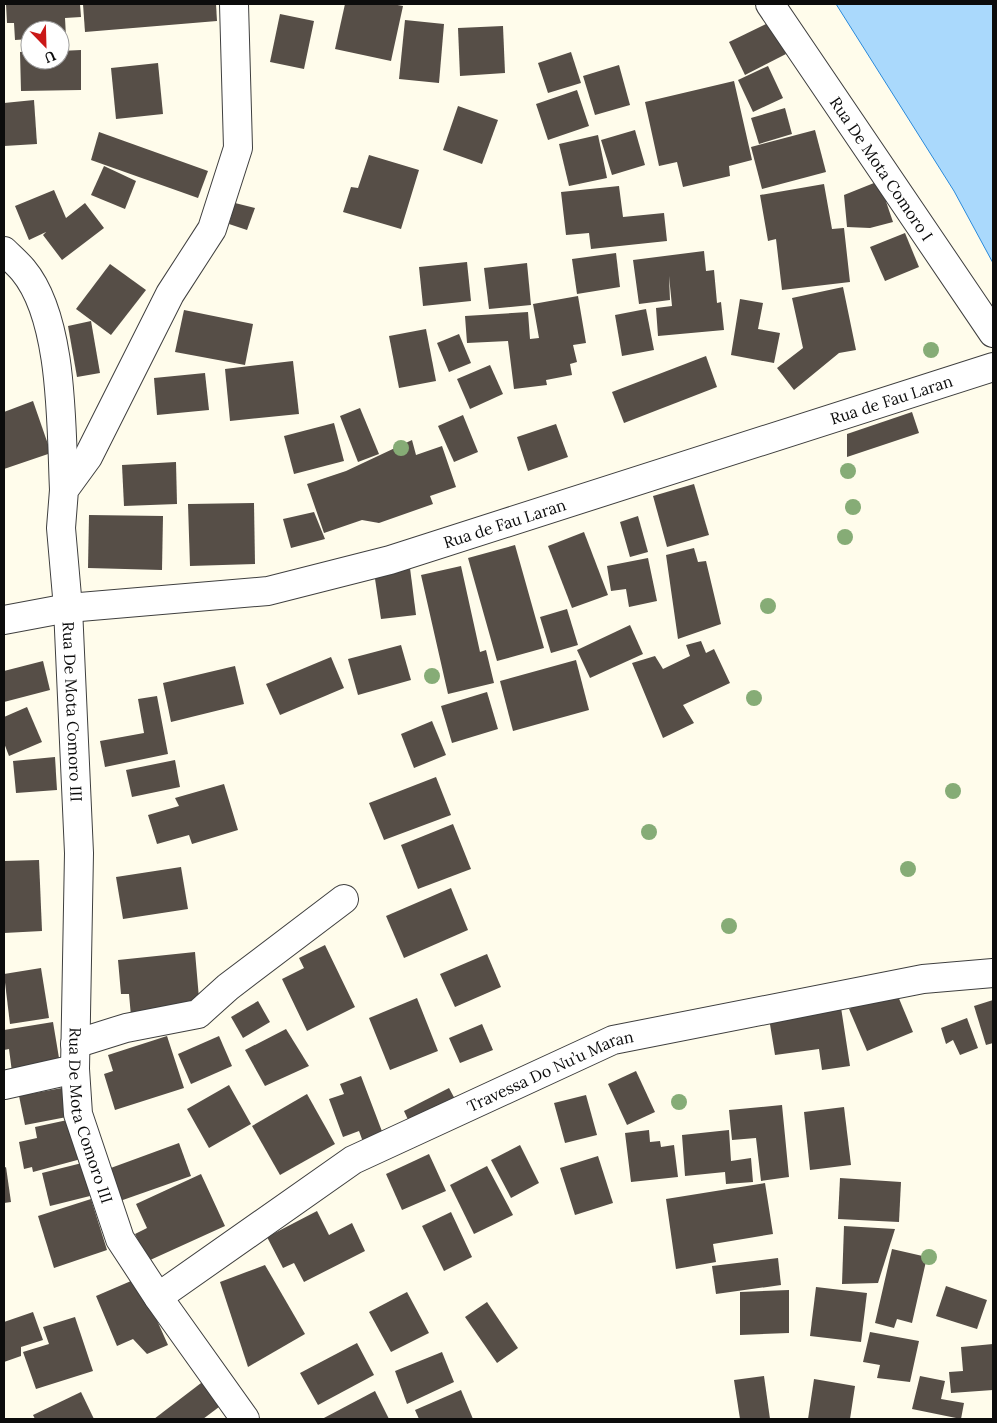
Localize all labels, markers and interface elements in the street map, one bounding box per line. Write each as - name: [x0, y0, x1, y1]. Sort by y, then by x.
- north arrow: [20, 20, 70, 70]
- text: U: [41, 47, 58, 67]
- street label: Rua De Mota Comoro I: [826, 93, 938, 245]
- street label: Rua de Fau Laran: [828, 371, 955, 429]
- street label: Rua de Fau Laran: [441, 494, 569, 552]
- street label: Rua De Mota Comoro III: [59, 621, 87, 802]
- street label: Travessa Do Nu’u Maran: [464, 1026, 635, 1116]
- street label: Rua De Mota Comoro III: [65, 1027, 117, 1206]

